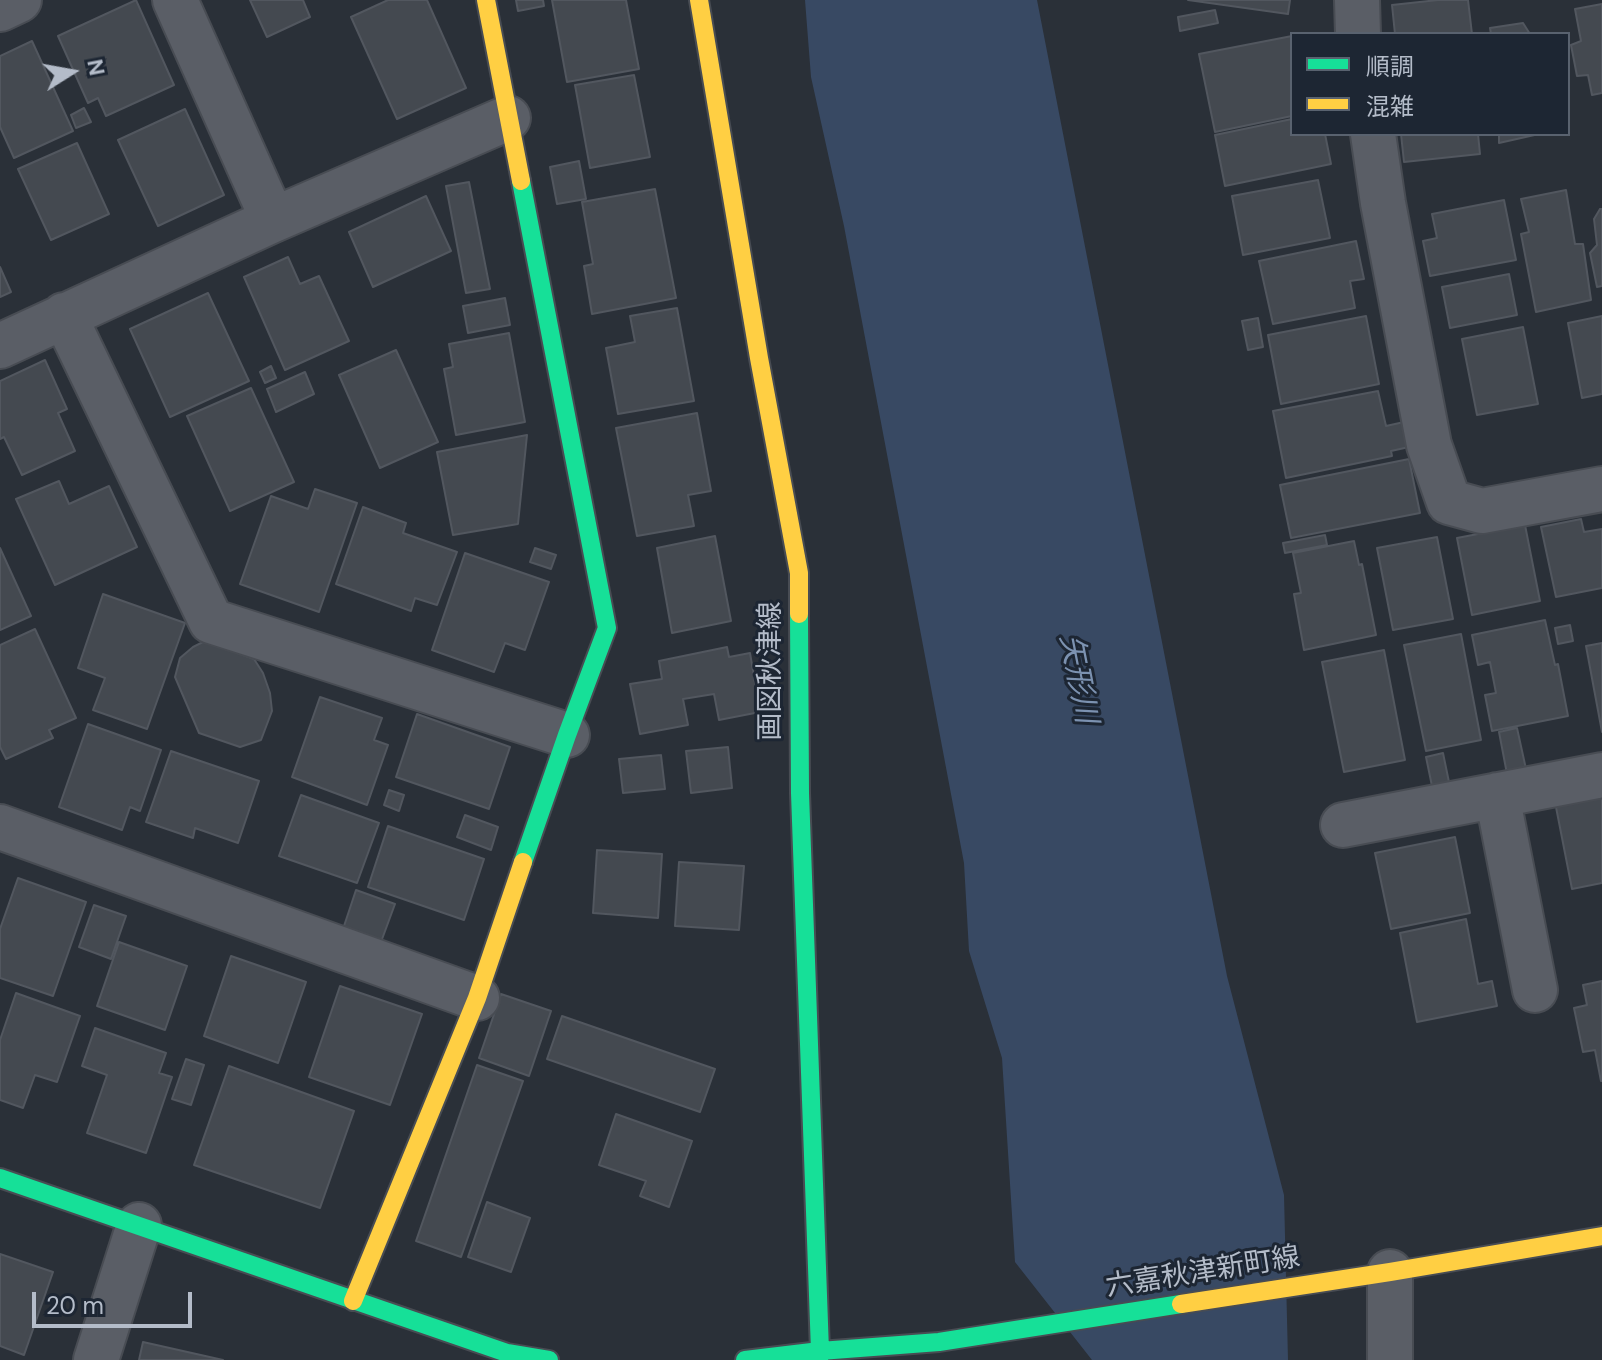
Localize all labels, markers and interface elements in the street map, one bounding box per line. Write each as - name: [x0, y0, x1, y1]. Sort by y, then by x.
- north arrow: [32, 32, 112, 112]
- legend: [1290, 32, 1570, 136]
- text: 順調: [1366, 51, 1414, 82]
- text: N: [80, 57, 112, 78]
- text: 混雑: [1366, 91, 1414, 122]
- street label: 画図秋津線: [755, 601, 789, 741]
- water label: 矢形川: [1051, 631, 1103, 727]
- street label: 六嘉秋津新町線: [1104, 1241, 1302, 1305]
- scale bar: [36, 1276, 196, 1326]
- text: 20 m: [46, 1290, 104, 1321]

